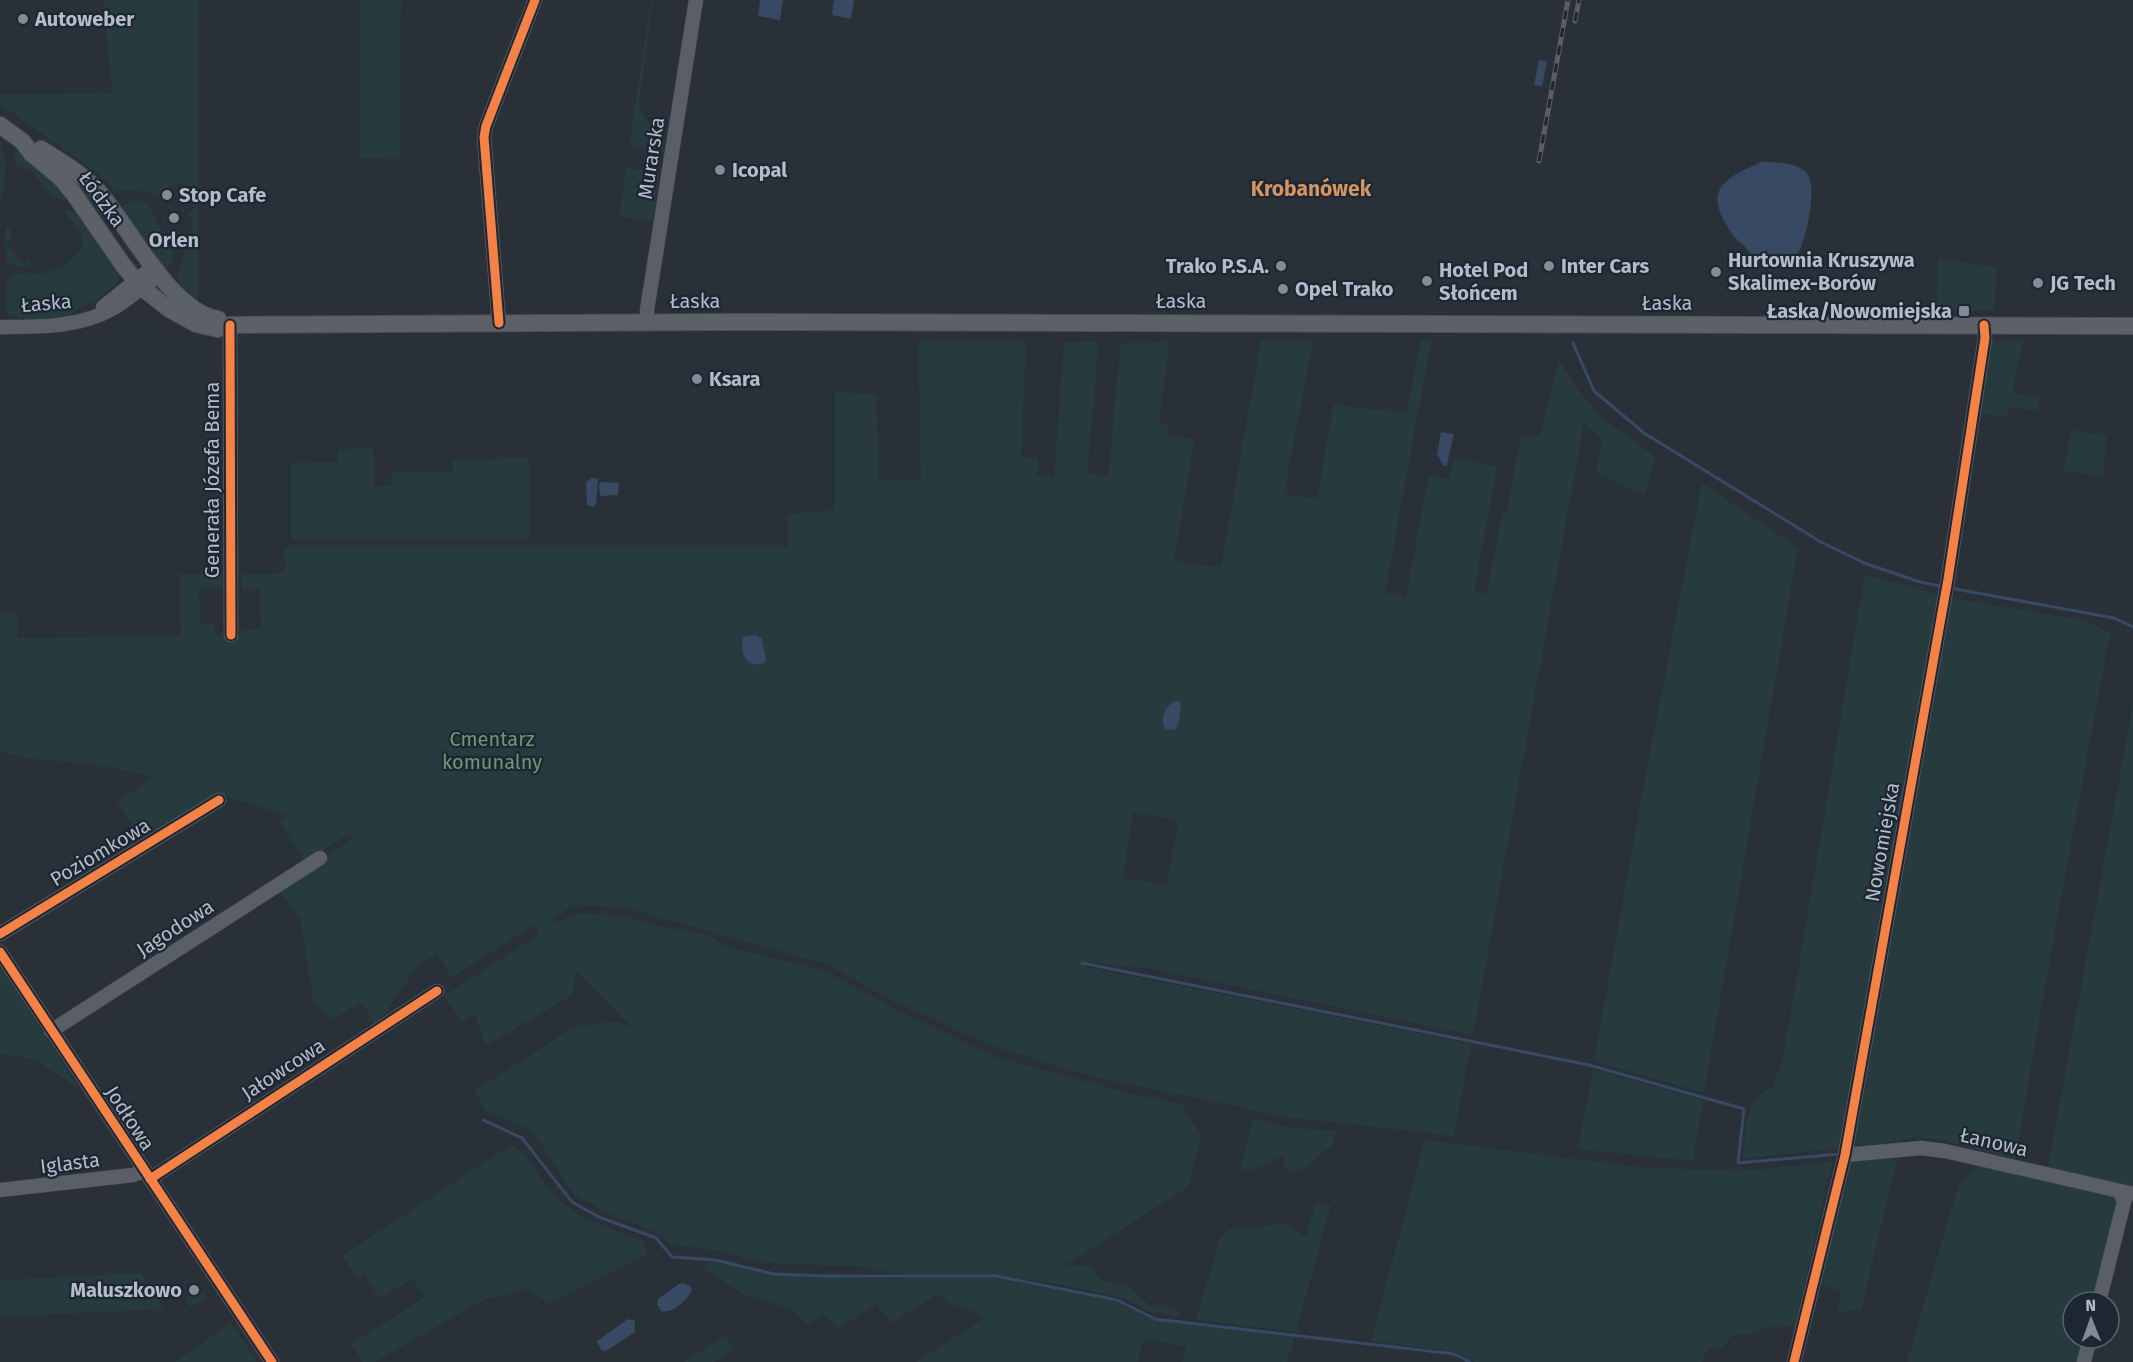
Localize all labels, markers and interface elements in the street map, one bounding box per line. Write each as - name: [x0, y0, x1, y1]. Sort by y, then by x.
- place label: Autoweber: [34, 7, 135, 31]
- marker: Autoweber: [16, 12, 30, 26]
- street label: Murarska: [633, 115, 669, 201]
- place label: Icopal: [732, 158, 787, 182]
- marker: Icopal: [713, 163, 727, 177]
- street label: Łódzka: [74, 166, 130, 232]
- district label: Krobanówek: [1251, 176, 1372, 202]
- place label: Stop Cafe: [179, 183, 266, 207]
- marker: Stop Cafe: [160, 188, 174, 202]
- marker: Orlen: [167, 211, 181, 225]
- place label: Orlen: [149, 228, 199, 252]
- place label: Hurtownia Kruszywa Skalimex-Borów: [1728, 248, 1915, 295]
- place label: Trako P.S.A.: [1166, 254, 1269, 278]
- place label: Inter Cars: [1561, 254, 1650, 278]
- place label: Hotel Pod Słońcem: [1439, 258, 1528, 305]
- marker: Trako P.S.A.: [1274, 259, 1288, 273]
- marker: Inter Cars: [1542, 259, 1556, 273]
- marker: Hurtownia Kruszywa Skalimex-Borów: [1709, 265, 1723, 279]
- place label: JG Tech: [2049, 271, 2116, 295]
- marker: Hotel Pod Słońcem: [1420, 274, 1434, 288]
- marker: JG Tech: [2031, 276, 2045, 290]
- place label: Opel Trako: [1295, 277, 1394, 301]
- marker: Opel Trako: [1276, 282, 1290, 296]
- street label: Łaska: [20, 289, 72, 317]
- street label: Łaska: [670, 289, 720, 313]
- street label: Łaska: [1156, 289, 1206, 313]
- street label: Łaska: [1642, 291, 1692, 315]
- place label: Łaska/Nowomiejska: [1766, 299, 1952, 323]
- marker: Łaska/Nowomiejska: [1957, 304, 1971, 318]
- place label: Ksara: [709, 367, 760, 391]
- marker: Ksara: [690, 372, 704, 386]
- street label: Generała Józefa Bema: [200, 382, 224, 578]
- park label: Cmentarz komunalny: [442, 727, 542, 774]
- street label: Nowomiejska: [1860, 780, 1904, 904]
- street label: Poziomkowa: [46, 813, 154, 891]
- street label: Jagodowa: [132, 894, 218, 962]
- street label: Jałowcowa: [237, 1033, 329, 1105]
- street label: Jodłowa: [100, 1081, 160, 1155]
- street label: Łanowa: [1958, 1123, 2030, 1161]
- street label: Iglasta: [39, 1147, 101, 1179]
- place label: Maluszkowo: [70, 1278, 182, 1302]
- marker: Maluszkowo: [187, 1283, 201, 1297]
- north arrow: [2061, 1290, 2121, 1350]
- text: N: [2085, 1296, 2096, 1315]

